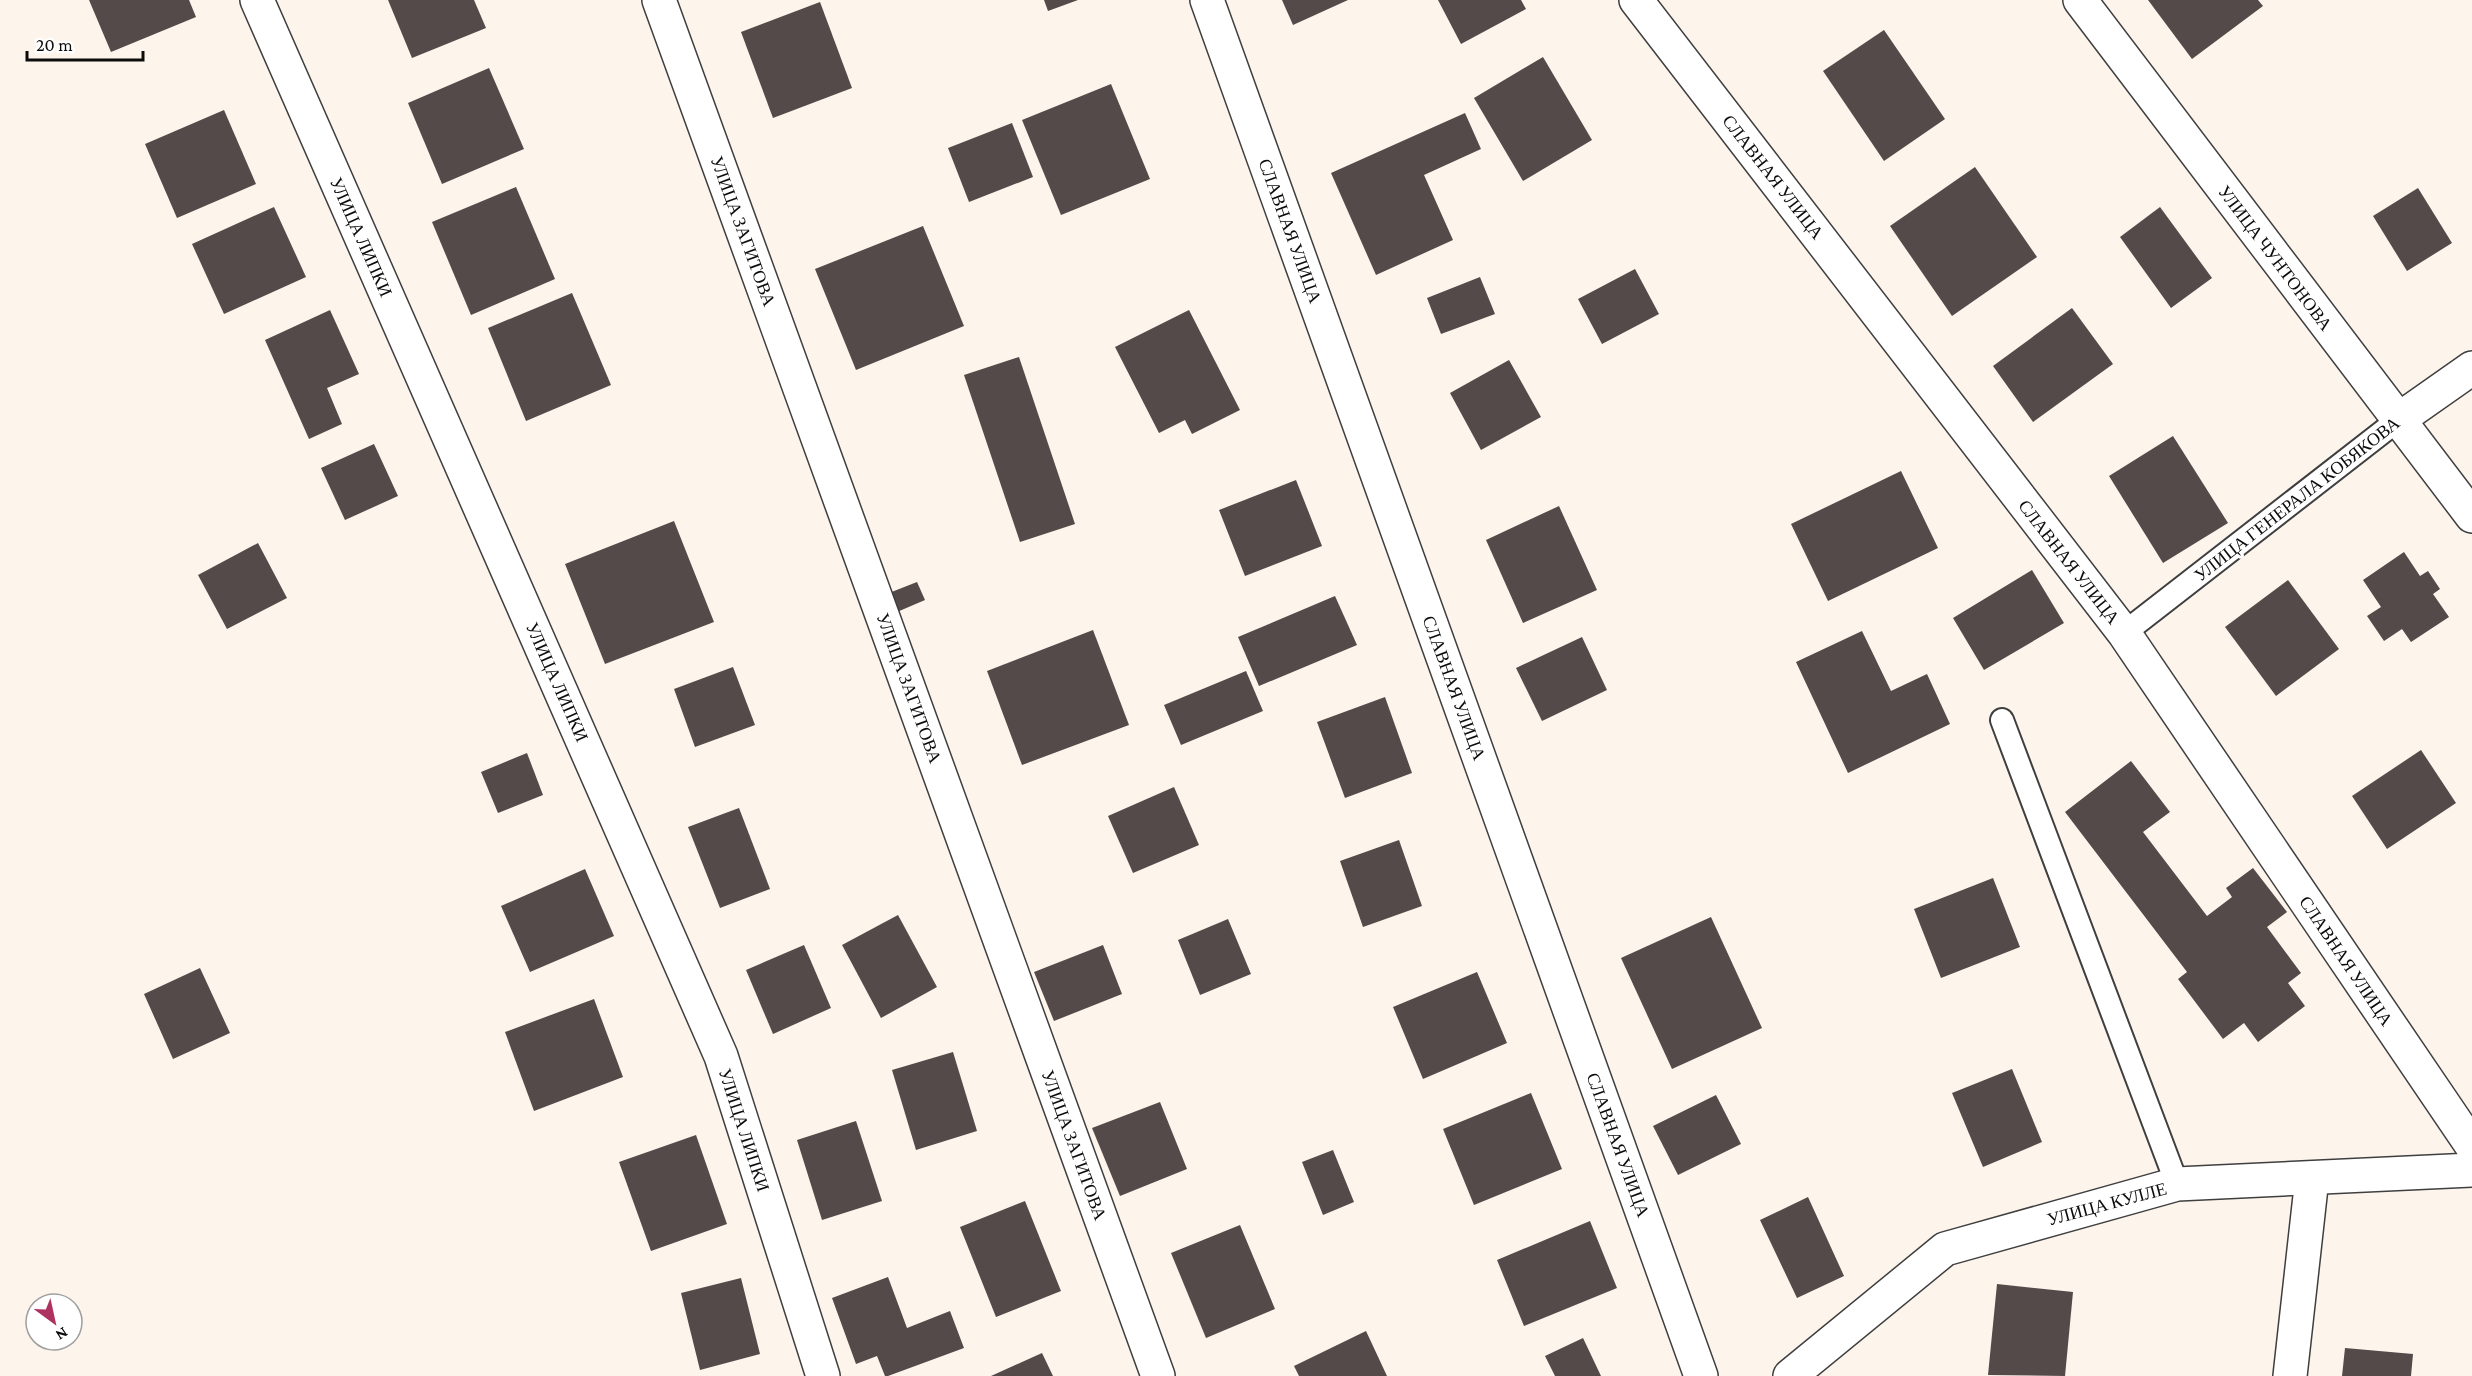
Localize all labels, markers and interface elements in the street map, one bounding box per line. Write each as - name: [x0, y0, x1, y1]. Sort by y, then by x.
- scale bar: [27, 24, 142, 62]
- text: 20 m: [36, 35, 73, 55]
- street label: СЛАВНАЯ УЛИЦА: [1718, 111, 1828, 243]
- street label: УЛИЦА ЗАГИТОВА: [707, 153, 779, 309]
- street label: СЛАВНАЯ УЛИЦА: [1255, 156, 1325, 306]
- street label: УЛИЦА ЛИПКИ: [326, 174, 396, 300]
- street label: УЛИЦА ЧУНТОНОВА: [2214, 182, 2336, 334]
- street label: УЛИЦА ГЕНЕРАЛА КОБЯКОВА: [2190, 413, 2404, 585]
- street label: СЛАВНАЯ УЛИЦА: [2014, 496, 2124, 628]
- street label: УЛИЦА ЗАГИТОВА: [873, 610, 945, 766]
- street label: СЛАВНАЯ УЛИЦА: [1419, 613, 1489, 763]
- street label: УЛИЦА ЛИПКИ: [522, 619, 592, 745]
- street label: СЛАВНАЯ УЛИЦА: [2295, 892, 2397, 1030]
- street label: УЛИЦА ЛИПКИ: [715, 1066, 773, 1194]
- street label: УЛИЦА ЗАГИТОВА: [1038, 1067, 1110, 1223]
- street label: СЛАВНАЯ УЛИЦА: [1583, 1070, 1653, 1220]
- street label: УЛИЦА КУЛЛЕ: [2045, 1178, 2169, 1230]
- north arrow: [24, 1292, 84, 1352]
- text: N: [53, 1324, 71, 1344]

